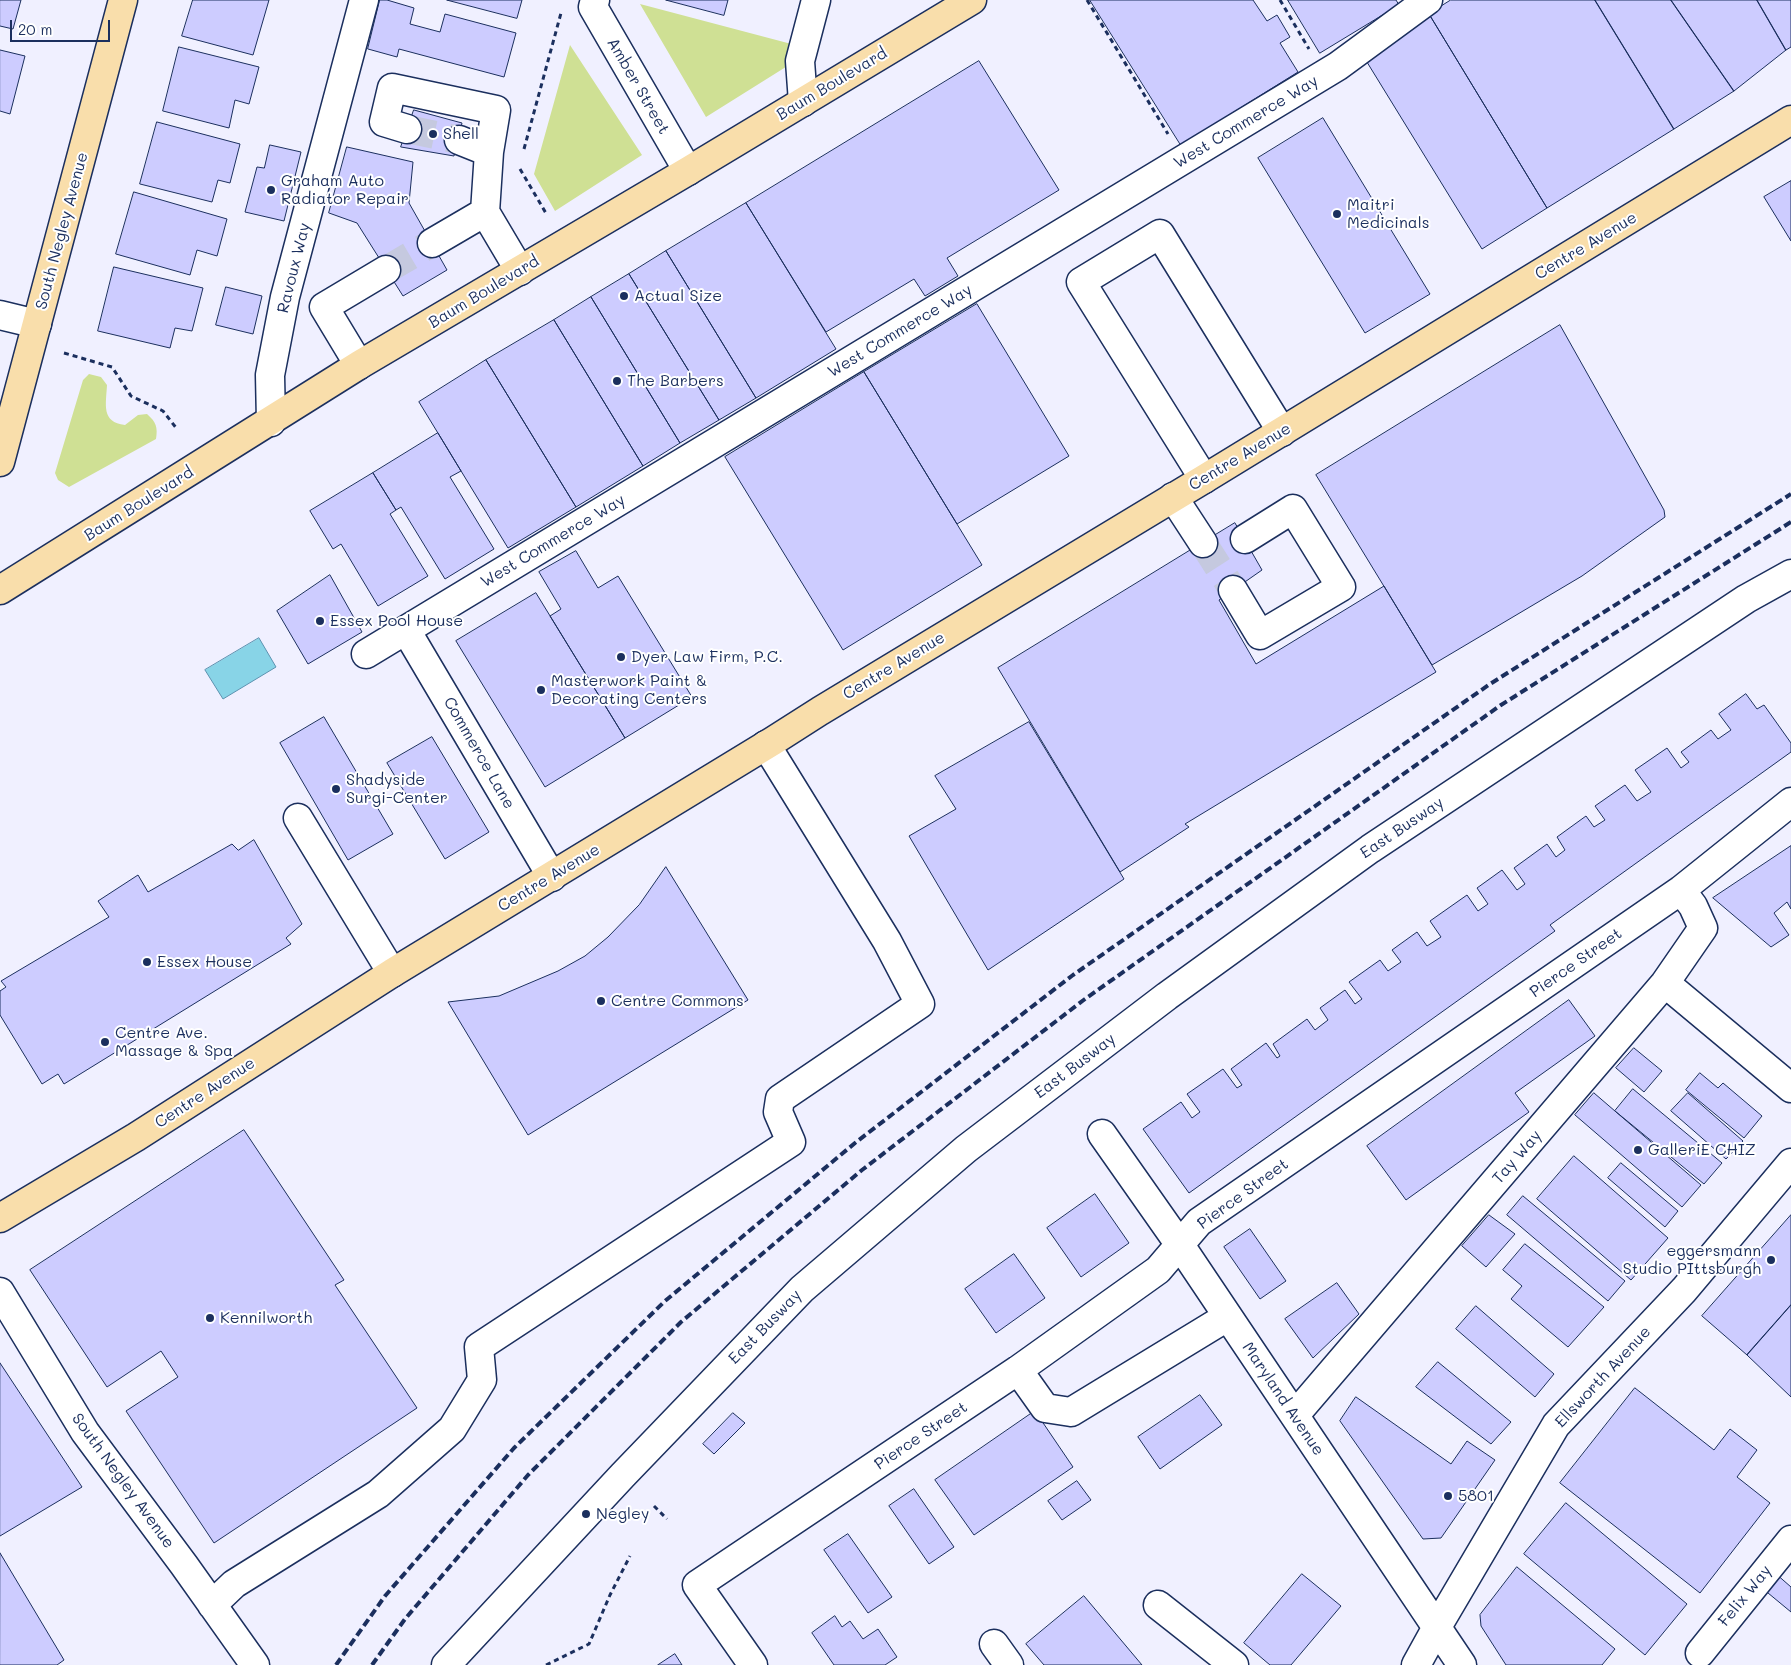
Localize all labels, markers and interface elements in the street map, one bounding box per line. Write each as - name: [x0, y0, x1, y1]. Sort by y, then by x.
- scale bar: [12, 10, 112, 42]
- text: 20 m: [18, 19, 52, 39]
- street label: Amber Street: [603, 34, 673, 138]
- street label: Baum Boulevard: [773, 44, 891, 124]
- street label: West Commerce Way: [1170, 71, 1322, 173]
- place label: Shell: [443, 124, 479, 144]
- marker: Shell: [427, 128, 439, 140]
- street label: South Negley Avenue: [32, 150, 92, 312]
- place label: Graham Auto Radiator Repair: [281, 171, 409, 209]
- marker: Graham Auto Radiator Repair: [265, 184, 277, 196]
- place label: Maitri Medicinals: [1347, 195, 1430, 233]
- marker: Maitri Medicinals: [1331, 208, 1343, 220]
- street label: Centre Avenue: [1531, 208, 1641, 284]
- street label: Ravoux Way: [273, 221, 315, 315]
- street label: Baum Boulevard: [425, 252, 543, 332]
- street label: West Commerce Way: [824, 280, 976, 382]
- place label: Actual Size: [634, 286, 722, 306]
- marker: Actual Size: [618, 290, 630, 302]
- place label: The Barbers: [627, 371, 724, 391]
- marker: The Barbers: [611, 375, 623, 387]
- street label: Centre Avenue: [1185, 419, 1295, 495]
- street label: Baum Boulevard: [81, 463, 197, 545]
- street label: West Commerce Way: [477, 490, 629, 592]
- place label: Essex Pool House: [330, 611, 463, 631]
- marker: Essex Pool House: [314, 615, 326, 627]
- street label: Centre Avenue: [839, 628, 949, 704]
- place label: Dyer Law Firm, P.C.: [631, 647, 783, 667]
- marker: Dyer Law Firm, P.C.: [615, 651, 627, 663]
- place label: Masterwork Paint & Decorating Centers: [551, 671, 707, 709]
- marker: Masterwork Paint & Decorating Centers: [535, 684, 547, 696]
- street label: Commerce Lane: [439, 694, 519, 812]
- place label: Shadyside Surgi-Center: [346, 770, 448, 808]
- marker: Shadyside Surgi-Center: [330, 783, 342, 795]
- street label: East Busway: [1357, 793, 1447, 863]
- street label: Centre Avenue: [494, 840, 604, 916]
- street label: Pierce Street: [1526, 924, 1626, 1002]
- place label: Essex House: [157, 952, 252, 972]
- marker: Essex House: [141, 956, 153, 968]
- place label: Centre Commons: [611, 991, 744, 1011]
- marker: Centre Commons: [595, 995, 607, 1007]
- place label: Centre Ave. Massage & Spa: [115, 1023, 233, 1061]
- street label: East Busway: [1031, 1029, 1119, 1103]
- marker: Centre Ave. Massage & Spa: [99, 1036, 111, 1048]
- street label: Centre Avenue: [151, 1053, 259, 1133]
- street label: Tay Way: [1489, 1126, 1545, 1188]
- place label: GalleriE CHIZ: [1648, 1140, 1756, 1160]
- marker: GalleriE CHIZ: [1632, 1144, 1644, 1156]
- street label: Pierce Street: [1194, 1155, 1292, 1233]
- place label: eggersmann Studio PIttsburgh: [1623, 1241, 1761, 1279]
- marker: eggersmann Studio PIttsburgh: [1765, 1254, 1777, 1266]
- street label: East Busway: [725, 1286, 805, 1368]
- place label: Kennilworth: [220, 1308, 312, 1328]
- marker: Kennilworth: [204, 1312, 216, 1324]
- street label: Ellsworth Avenue: [1551, 1322, 1655, 1432]
- street label: Maryland Avenue: [1238, 1339, 1328, 1459]
- street label: Pierce Street: [871, 1398, 971, 1474]
- street label: South Negley Avenue: [68, 1410, 178, 1552]
- place label: 5801: [1458, 1486, 1494, 1506]
- marker: 5801: [1442, 1490, 1454, 1502]
- place label: Negley: [596, 1504, 649, 1524]
- marker: Negley: [580, 1508, 592, 1520]
- street label: Felix Way: [1714, 1561, 1776, 1631]

